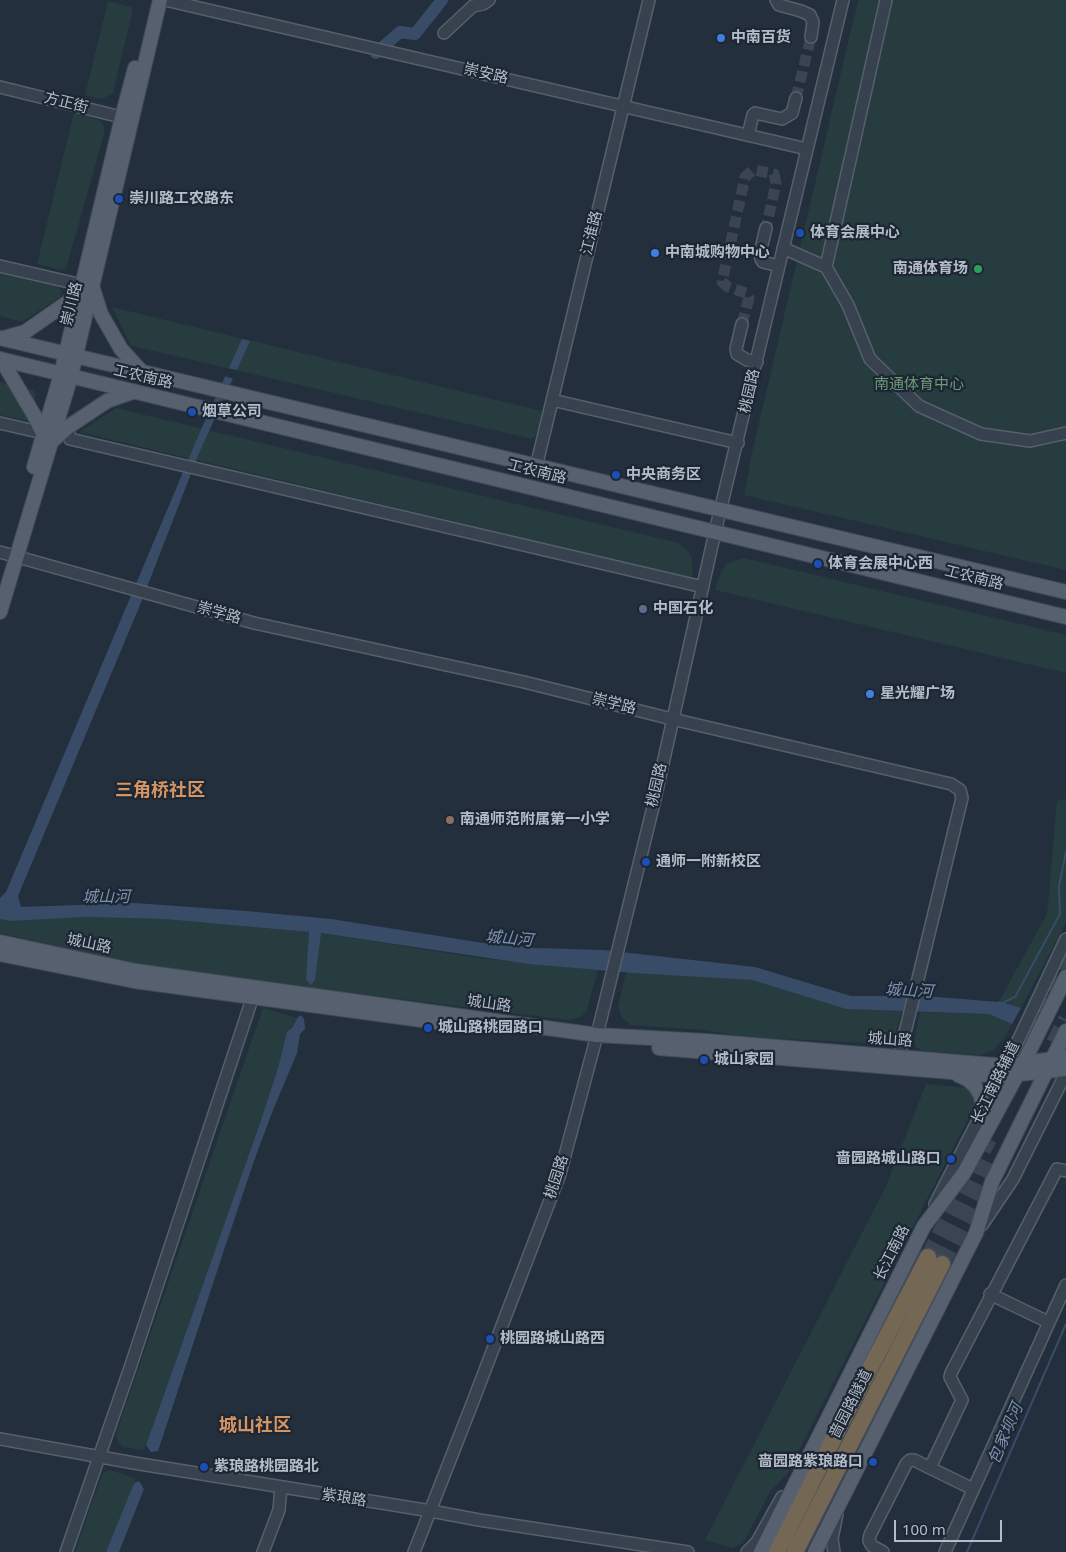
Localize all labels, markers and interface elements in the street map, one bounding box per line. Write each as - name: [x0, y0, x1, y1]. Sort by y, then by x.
- place label: 中南百货: [731, 29, 791, 47]
- marker: 中南百货: [715, 32, 727, 44]
- street label: 崇安路: [462, 60, 510, 88]
- street label: 方正街: [42, 89, 90, 117]
- place label: 崇川路工农路东: [129, 190, 234, 208]
- marker: 崇川路工农路东: [113, 193, 125, 205]
- street label: 江淮路: [578, 209, 606, 257]
- place label: 体育会展中心: [810, 224, 900, 242]
- marker: 体育会展中心: [794, 227, 806, 239]
- place label: 中南城购物中心: [665, 244, 770, 262]
- marker: 中南城购物中心: [649, 247, 661, 259]
- place label: 南通体育场: [893, 260, 968, 278]
- marker: 南通体育场: [972, 263, 984, 275]
- street label: 崇川路: [58, 280, 86, 328]
- street label: 工农南路: [112, 361, 174, 393]
- street label: 桃园路: [736, 367, 764, 415]
- park label: 南通体育中心: [874, 376, 964, 394]
- place label: 烟草公司: [202, 403, 262, 421]
- marker: 烟草公司: [186, 406, 198, 418]
- street label: 工农南路: [506, 456, 568, 488]
- place label: 中央商务区: [626, 466, 701, 484]
- marker: 中央商务区: [610, 469, 622, 481]
- place label: 体育会展中心西: [828, 555, 933, 573]
- marker: 体育会展中心西: [812, 558, 824, 570]
- street label: 工农南路: [943, 562, 1005, 594]
- street label: 崇学路: [195, 598, 243, 628]
- place label: 中国石化: [653, 600, 713, 618]
- marker: 中国石化: [637, 603, 649, 615]
- place label: 星光耀广场: [880, 685, 955, 703]
- marker: 星光耀广场: [864, 688, 876, 700]
- street label: 崇学路: [590, 690, 638, 718]
- street label: 桃园路: [643, 761, 671, 809]
- district label: 三角桥社区: [115, 780, 205, 802]
- place label: 南通师范附属第一小学: [460, 811, 610, 829]
- marker: 南通师范附属第一小学: [444, 814, 456, 826]
- place label: 通师一附新校区: [656, 853, 761, 871]
- marker: 通师一附新校区: [640, 856, 652, 868]
- water label: 城山河: [82, 887, 130, 907]
- water label: 城山河: [484, 927, 534, 951]
- street label: 城山路: [65, 931, 113, 957]
- water label: 城山河: [885, 980, 933, 1002]
- street label: 城山路: [465, 992, 513, 1016]
- place label: 城山路桃园路口: [438, 1019, 543, 1037]
- marker: 城山路桃园路口: [422, 1022, 434, 1034]
- street label: 城山路: [867, 1029, 913, 1051]
- street label: 长江南路辅道: [968, 1039, 1024, 1127]
- place label: 城山家园: [714, 1051, 774, 1069]
- marker: 城山家园: [698, 1054, 710, 1066]
- place label: 啬园路城山路口: [836, 1150, 941, 1168]
- street label: 桃园路: [541, 1153, 573, 1201]
- marker: 啬园路城山路口: [945, 1153, 957, 1165]
- street label: 长江南路: [870, 1222, 914, 1284]
- place label: 桃园路城山路西: [500, 1330, 605, 1348]
- marker: 桃园路城山路西: [484, 1333, 496, 1345]
- street label: 啬园路隧道: [826, 1367, 876, 1441]
- water label: 包家坝河: [985, 1401, 1027, 1467]
- district label: 城山社区: [219, 1415, 291, 1437]
- place label: 啬园路紫琅路口: [758, 1453, 863, 1471]
- marker: 啬园路紫琅路口: [867, 1456, 879, 1468]
- place label: 紫琅路桃园路北: [214, 1458, 319, 1476]
- marker: 紫琅路桃园路北: [198, 1461, 210, 1473]
- street label: 紫琅路: [320, 1486, 368, 1510]
- scale bar: [896, 1510, 1004, 1542]
- text: 100 m: [902, 1519, 946, 1539]

